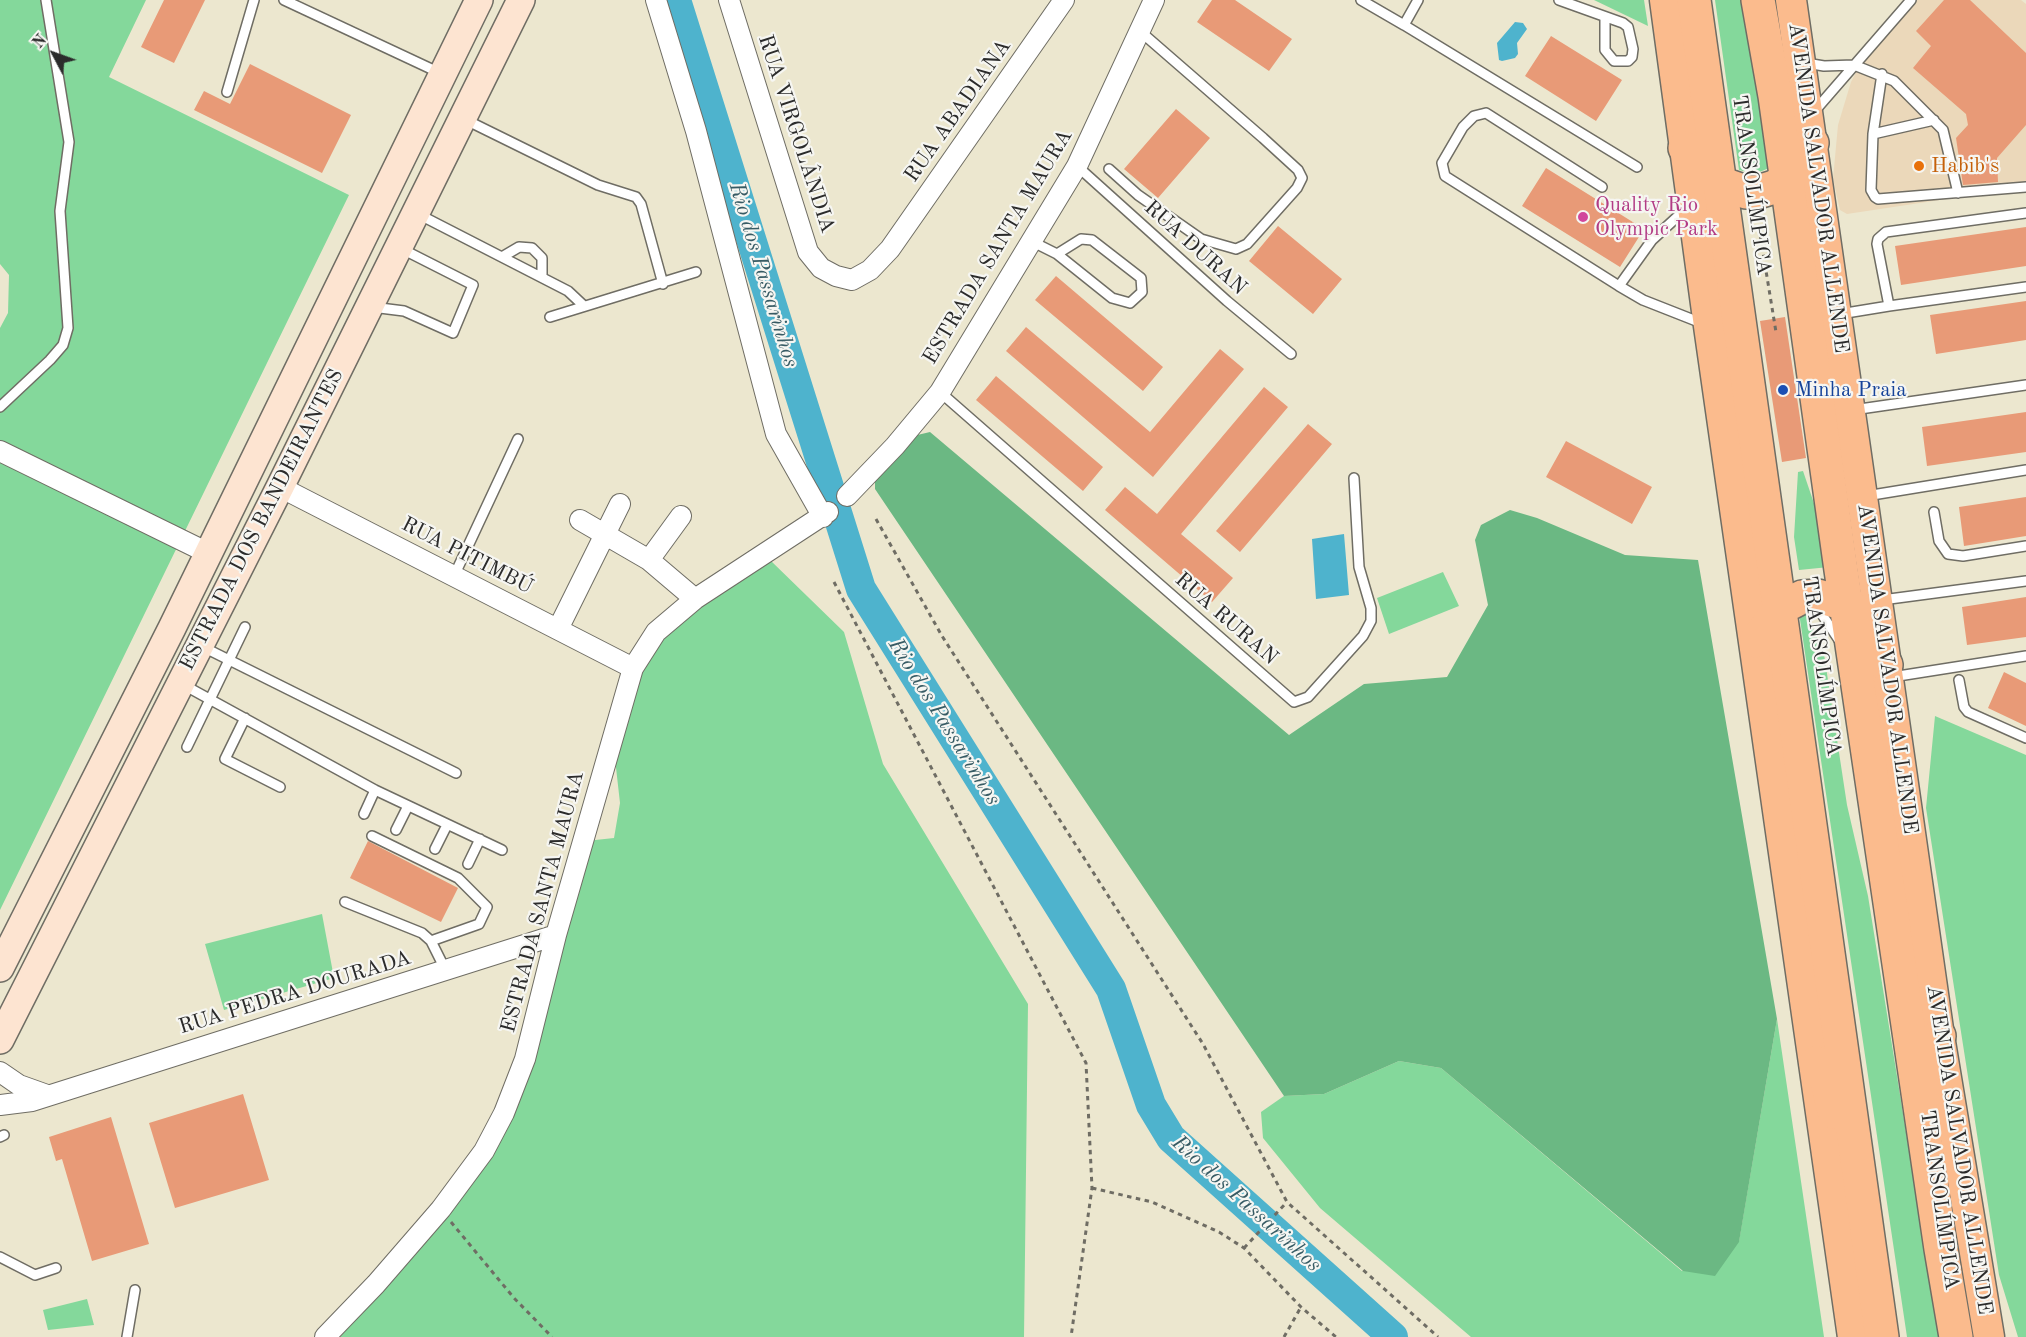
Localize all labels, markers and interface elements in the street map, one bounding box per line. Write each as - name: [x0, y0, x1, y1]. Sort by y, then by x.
- street label: AVENIDA SALVADOR ALLENDE: [1782, 21, 1854, 355]
- north arrow: [24, 24, 84, 84]
- text: N: [30, 32, 50, 52]
- street label: RUA VIRGOLÂNDIA: [752, 32, 840, 236]
- street label: RUA ABADIANA: [899, 35, 1017, 187]
- street label: TRANSOLÍMPICA: [1726, 93, 1776, 277]
- street label: ESTRADA SANTA MAURA: [918, 125, 1078, 369]
- place label: Habib's: [1931, 153, 1999, 179]
- marker: Habib's: [1912, 159, 1926, 173]
- water label: Rio dos Passarinhos: [722, 179, 804, 371]
- place label: Quality Rio Olympic Park: [1595, 192, 1718, 242]
- street label: RUA DURAN: [1138, 195, 1252, 301]
- marker: Quality Rio Olympic Park: [1576, 210, 1590, 224]
- street label: ESTRADA DOS BANDEIRANTES: [175, 365, 349, 675]
- place label: Minha Praia: [1795, 377, 1907, 403]
- marker: Minha Praia: [1776, 383, 1790, 397]
- street label: AVENIDA SALVADOR ALLENDE: [1851, 502, 1923, 836]
- street label: RUA PITIMBÚ: [397, 512, 537, 600]
- street label: RUA RURAN: [1169, 567, 1283, 671]
- street label: TRANSOLÍMPICA: [1796, 574, 1846, 758]
- water label: Rio dos Passarinhos: [882, 633, 1006, 811]
- street label: ESTRADA SANTA MAURA: [496, 768, 590, 1036]
- street label: RUA PEDRA DOURADA: [176, 946, 414, 1040]
- street label: AVENIDA SALVADOR ALLENDE: [1921, 984, 1997, 1316]
- street label: TRANSOLÍMPICA: [1914, 1108, 1964, 1292]
- water label: Rio dos Passarinhos: [1166, 1130, 1326, 1278]

